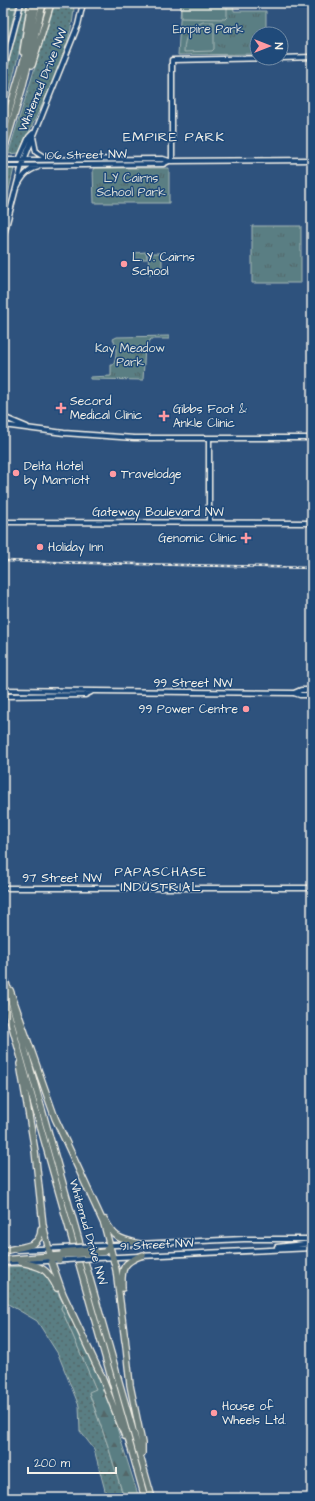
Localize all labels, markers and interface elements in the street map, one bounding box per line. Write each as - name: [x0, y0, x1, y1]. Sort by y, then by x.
- park label: Empire Park: [173, 21, 244, 38]
- street label: Whitemud Drive NW: [15, 25, 72, 134]
- north arrow: [249, 26, 289, 66]
- text: N: [271, 43, 286, 50]
- district label: EMPIRE PARK: [123, 127, 225, 147]
- street label: 106 Street NW: [45, 146, 128, 164]
- park label: LY Cairns School Park: [96, 170, 166, 201]
- place label: L. Y. Cairns School: [132, 249, 195, 280]
- marker: L. Y. Cairns School: [119, 259, 129, 269]
- park label: Kay Meadow Park: [95, 340, 165, 371]
- place label: Secord Medical Clinic: [70, 393, 143, 424]
- place label: Gibbs Foot & Ankle Clinic: [173, 401, 247, 432]
- marker: Secord Medical Clinic: [55, 402, 67, 414]
- marker: Gibbs Foot & Ankle Clinic: [158, 410, 170, 422]
- place label: Delta Hotel by Marriott: [24, 458, 90, 490]
- place label: Travelodge: [121, 466, 182, 484]
- marker: Delta Hotel by Marriott: [11, 468, 21, 478]
- marker: Travelodge: [108, 469, 118, 479]
- street label: Gateway Boulevard NW: [92, 504, 224, 522]
- place label: Genomic Clinic: [158, 530, 237, 547]
- marker: Genomic Clinic: [240, 532, 252, 544]
- place label: Holiday Inn: [48, 539, 103, 557]
- marker: Holiday Inn: [35, 542, 45, 552]
- street label: 99 Street NW: [153, 675, 233, 692]
- place label: 99 Power Centre: [139, 701, 239, 718]
- marker: 99 Power Centre: [241, 704, 251, 714]
- district label: PAPASCHASE INDUSTRIAL: [114, 863, 208, 896]
- street label: 97 Street NW: [22, 870, 103, 887]
- street label: Whitemud Drive NW: [65, 1177, 111, 1288]
- street label: 91 Street NW: [120, 1235, 195, 1255]
- place label: House of Wheels Ltd.: [222, 1398, 286, 1429]
- marker: House of Wheels Ltd.: [209, 1408, 219, 1418]
- scale bar: [28, 1449, 116, 1475]
- text: 200 m: [34, 1455, 71, 1472]

